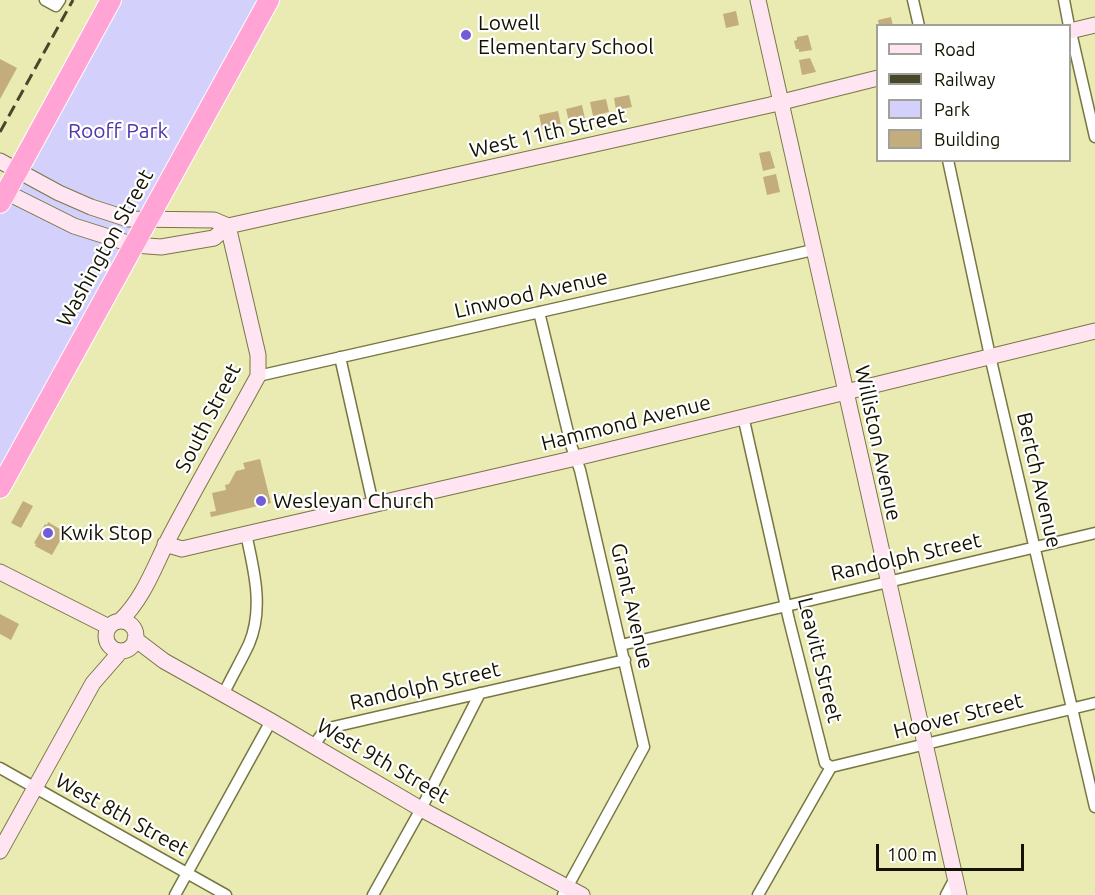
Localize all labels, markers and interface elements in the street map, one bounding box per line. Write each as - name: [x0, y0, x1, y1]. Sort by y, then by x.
- place label: Lowell Elementary School: [478, 10, 654, 60]
- legend: [876, 24, 1071, 162]
- marker: Lowell Elementary School: [459, 28, 473, 42]
- text: Road: [934, 39, 976, 59]
- text: Railway: [934, 69, 995, 89]
- text: Park: [934, 99, 970, 119]
- street label: West 11th Street: [467, 103, 629, 163]
- park label: Rooff Park: [68, 118, 168, 144]
- text: Building: [934, 129, 1000, 149]
- street label: Washington Street: [51, 165, 159, 331]
- street label: Linwood Avenue: [452, 264, 610, 324]
- street label: South Street: [170, 359, 246, 477]
- street label: Williston Avenue: [849, 363, 907, 523]
- street label: Hammond Avenue: [539, 390, 713, 456]
- street label: Bertch Avenue: [1011, 410, 1067, 550]
- place label: Wesleyan Church: [273, 488, 434, 514]
- marker: Wesleyan Church: [254, 494, 268, 508]
- place label: Kwik Stop: [60, 520, 153, 546]
- marker: Kwik Stop: [41, 526, 55, 540]
- street label: Randolph Street: [828, 527, 984, 587]
- street label: Grant Avenue: [605, 541, 659, 671]
- street label: Leavitt Street: [792, 595, 848, 725]
- street label: Randolph Street: [347, 656, 503, 716]
- street label: Hoover Street: [891, 688, 1025, 744]
- street label: West 9th Street: [312, 713, 454, 809]
- street label: West 8th Street: [51, 768, 193, 862]
- scale bar: [879, 832, 1028, 870]
- text: 100 m: [887, 844, 937, 864]

